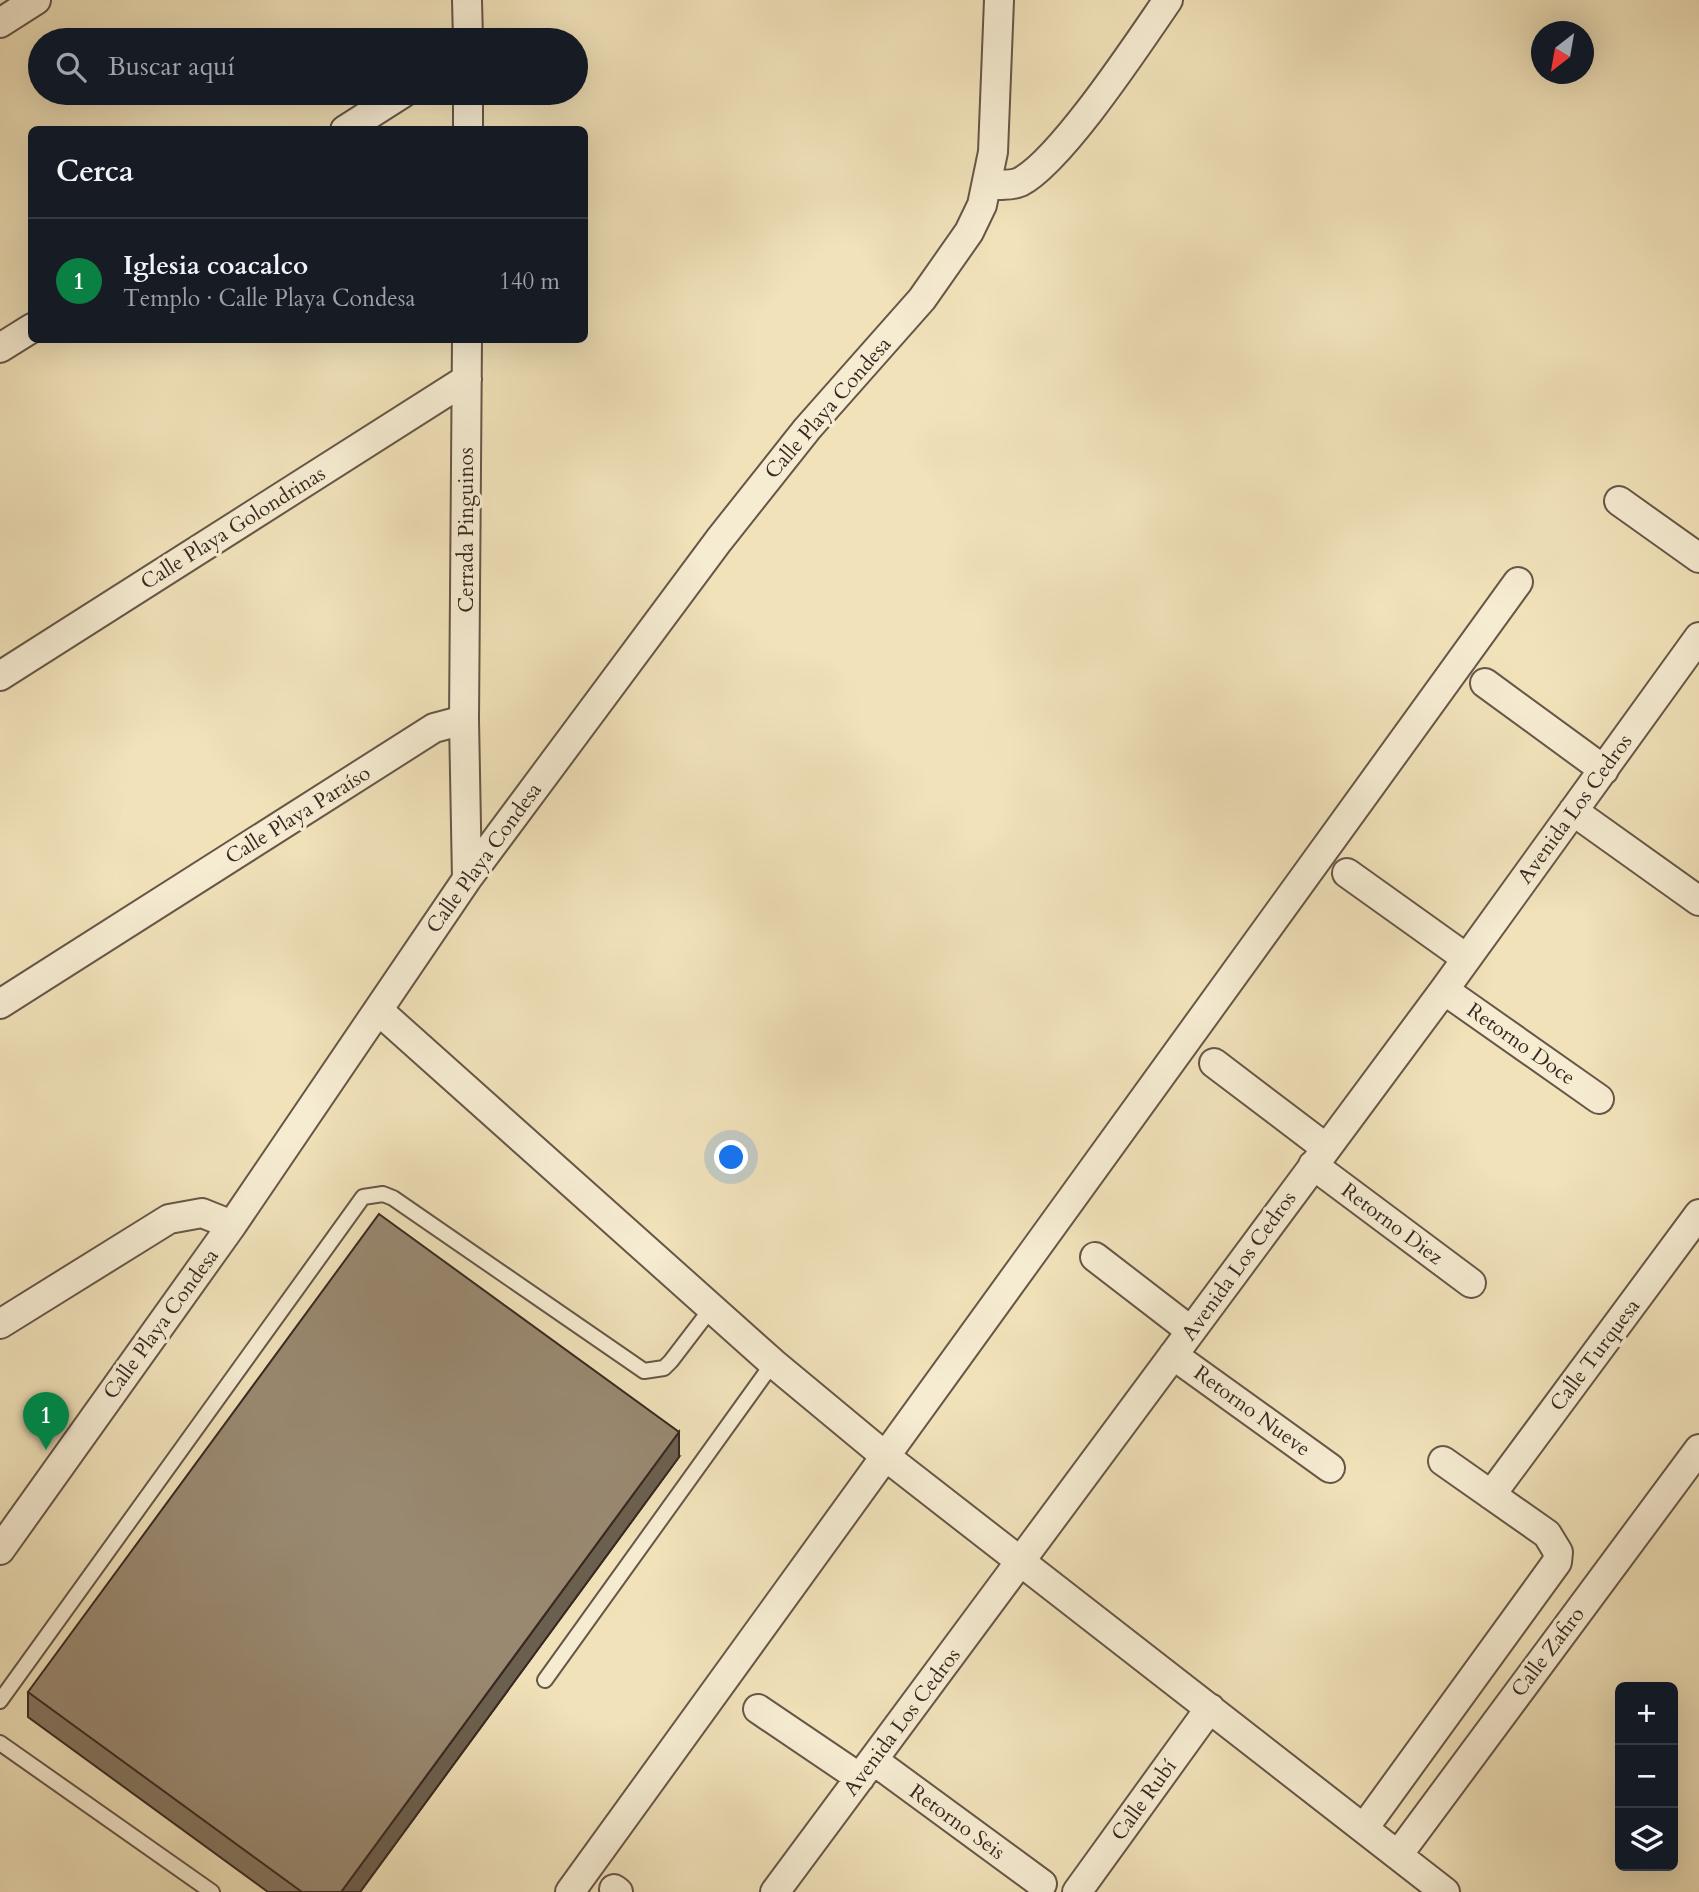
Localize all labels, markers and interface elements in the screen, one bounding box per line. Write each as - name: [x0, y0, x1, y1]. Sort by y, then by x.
- north arrow: [1531, 21, 1594, 84]
- search box: [28, 28, 588, 105]
- icon: search: [52, 48, 90, 86]
- text: Buscar aquí: [108, 49, 235, 84]
- text: Cerca: [56, 151, 134, 192]
- text: Iglesia coacalco: [123, 248, 308, 283]
- text: 1: [73, 266, 85, 297]
- text: 140 m: [499, 266, 560, 297]
- text: Templo · Calle Playa Condesa: [123, 283, 415, 314]
- street label: Calle Playa Condesa: [758, 331, 898, 485]
- street label: Cerrada Pinguinos: [452, 447, 481, 613]
- street label: Calle Playa Golondrinas: [135, 459, 331, 597]
- street label: Avenida Los Cedros: [1511, 728, 1639, 890]
- street label: Calle Playa Paraíso: [220, 759, 376, 871]
- street label: Calle Playa Condesa: [419, 777, 549, 939]
- street label: Retorno Doce: [1461, 996, 1581, 1092]
- your location: [714, 1140, 748, 1174]
- street label: Retorno Diez: [1335, 1176, 1449, 1272]
- street label: Avenida Los Cedros: [1175, 1185, 1303, 1347]
- street label: Calle Playa Condesa: [96, 1243, 226, 1405]
- street label: Calle Turquesa: [1543, 1293, 1647, 1417]
- street label: Retorno Nueve: [1188, 1359, 1316, 1463]
- pin: 1: [23, 1392, 69, 1450]
- street label: Calle Zafiro: [1505, 1601, 1591, 1703]
- street label: Avenida Los Cedros: [837, 1642, 967, 1802]
- map controls: [1615, 1682, 1678, 1871]
- button: +: [1615, 1682, 1678, 1745]
- button: −: [1615, 1745, 1678, 1808]
- street label: Calle Rubí: [1105, 1753, 1183, 1847]
- street label: Retorno Seis: [903, 1777, 1011, 1867]
- button: layers: [1615, 1808, 1678, 1871]

